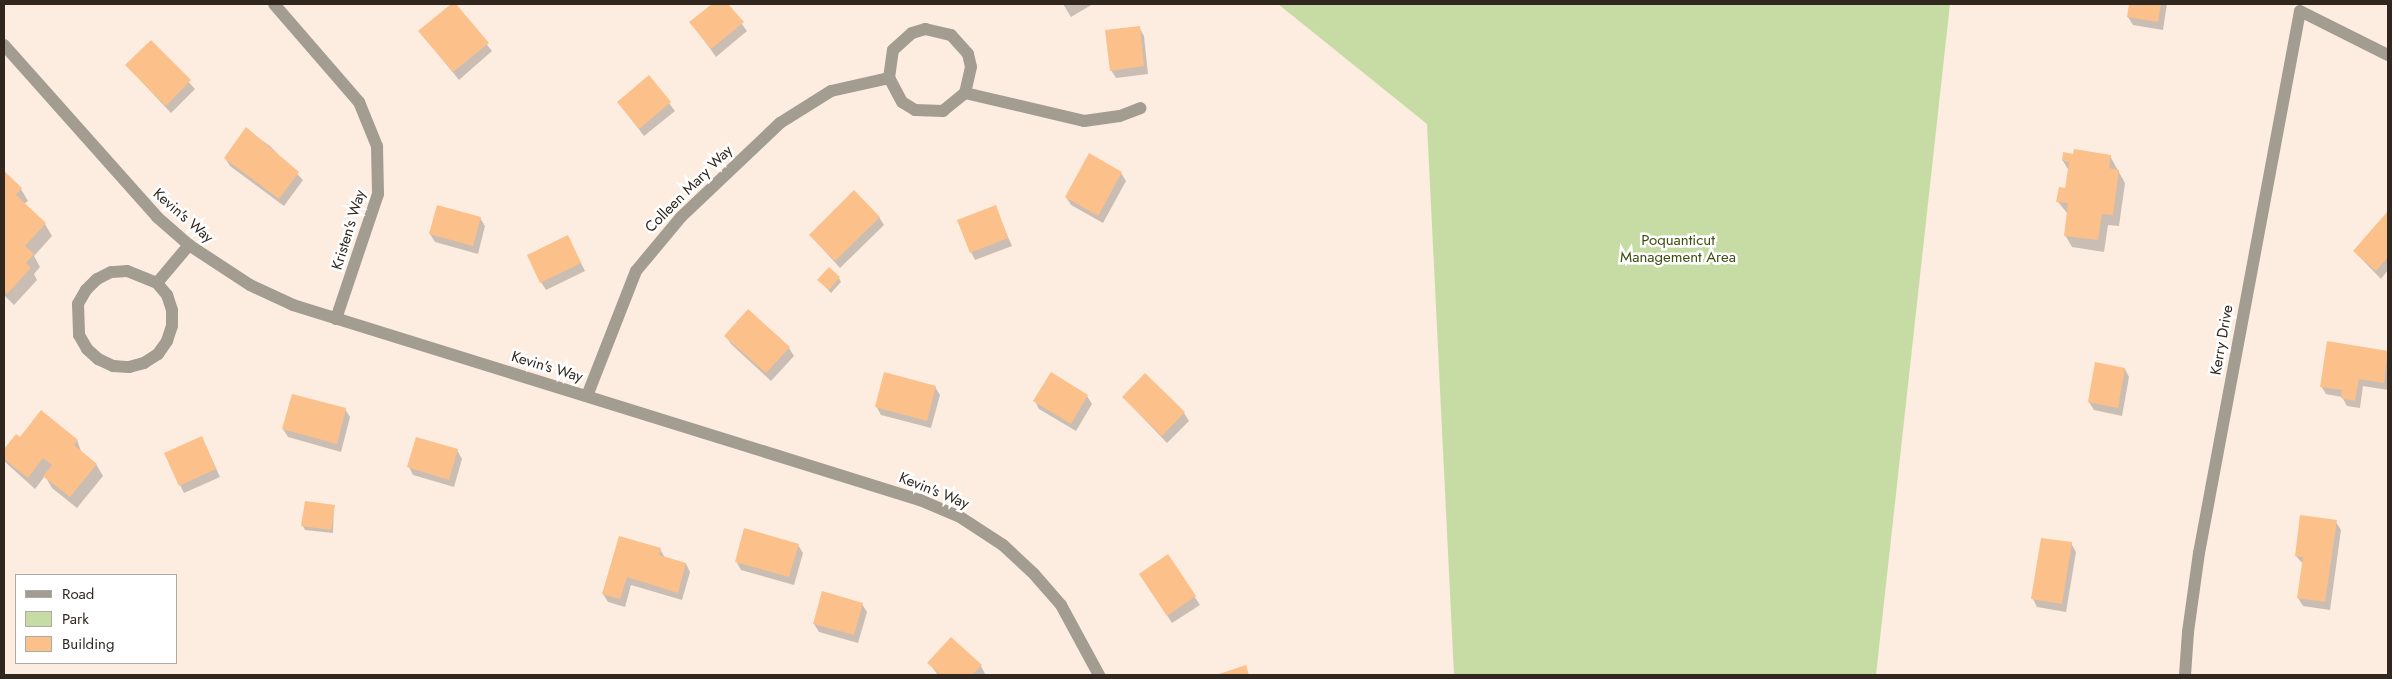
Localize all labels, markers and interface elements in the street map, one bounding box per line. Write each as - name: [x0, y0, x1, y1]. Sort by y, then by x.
- street label: Colleen Mary Way: [642, 142, 736, 236]
- street label: Kevin's Way: [149, 185, 217, 247]
- street label: Kristen's Way: [328, 188, 370, 272]
- park label: Poquanticut Management Area: [1620, 231, 1736, 266]
- street label: Kerry Drive: [2207, 304, 2237, 376]
- street label: Kevin's Way: [509, 348, 585, 386]
- street label: Kevin's Way: [896, 469, 972, 513]
- legend: [15, 574, 178, 664]
- text: Road: [62, 583, 94, 605]
- text: Park: [62, 608, 89, 630]
- text: Building: [62, 633, 114, 655]

